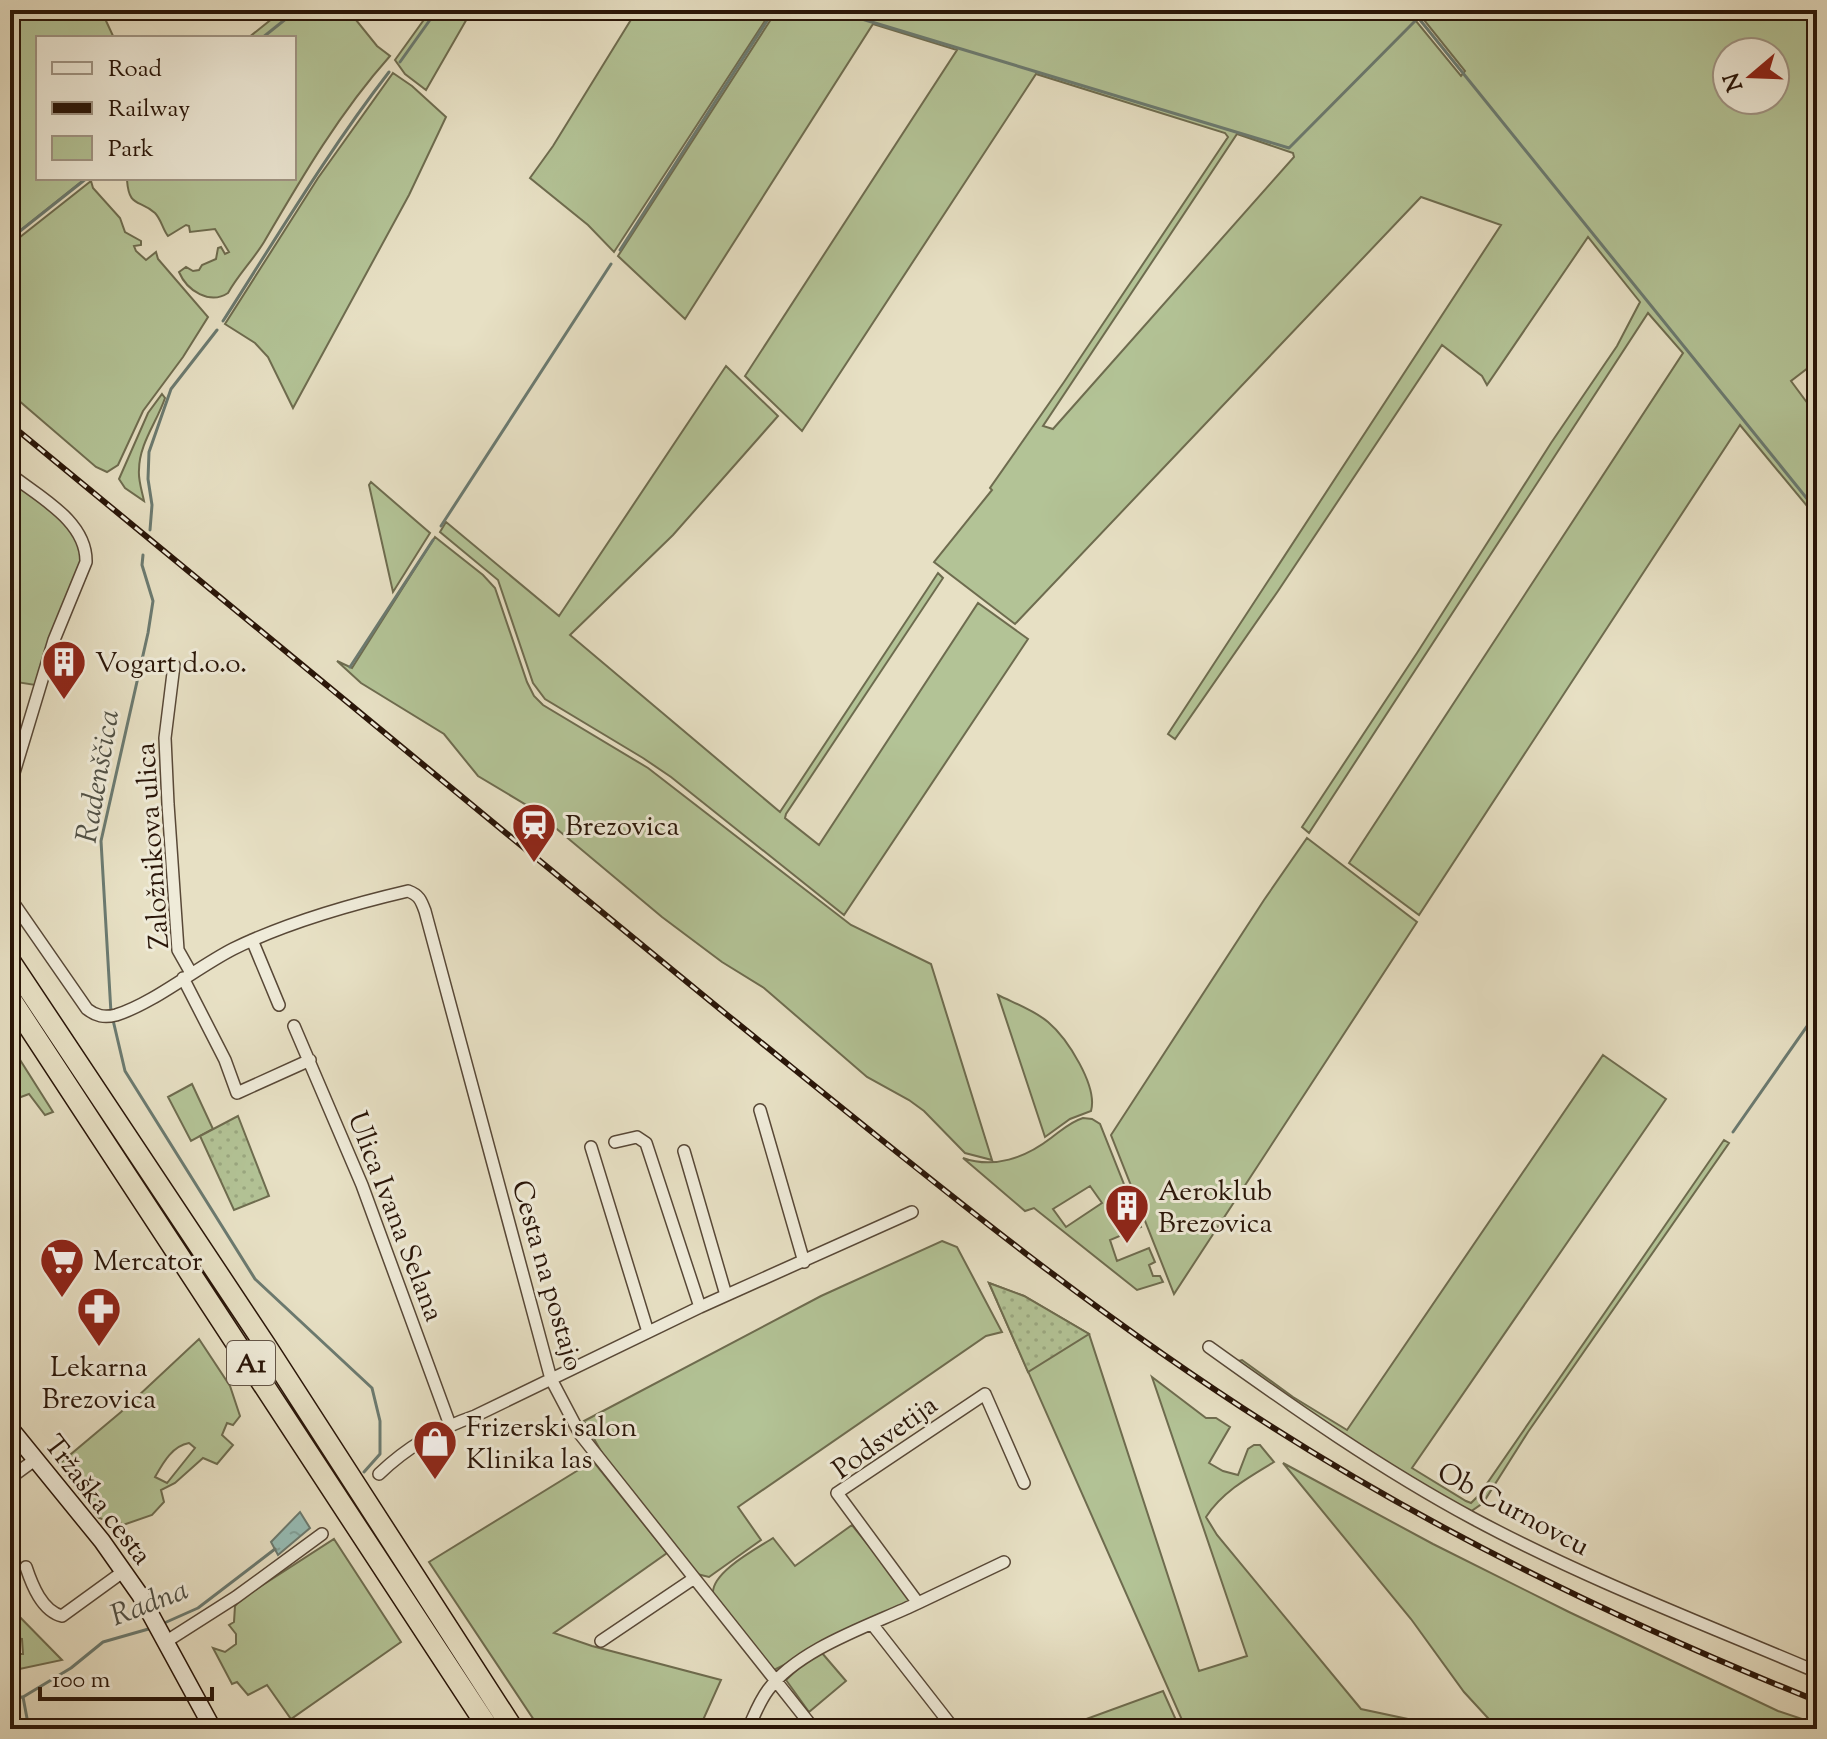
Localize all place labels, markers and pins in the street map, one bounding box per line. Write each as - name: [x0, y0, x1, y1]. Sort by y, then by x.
- building icon: Vogart d.o.o.: [40, 638, 88, 701]
- place label: Vogart d.o.o.: [95, 645, 247, 685]
- station icon: Brezovica: [510, 801, 558, 864]
- place label: Brezovica: [565, 808, 679, 848]
- place label: Aeroklub Brezovica: [1158, 1173, 1272, 1245]
- building icon: Aeroklub Brezovica: [1103, 1182, 1151, 1245]
- supermarket icon: Mercator: [38, 1236, 86, 1299]
- place label: Mercator: [93, 1243, 203, 1283]
- pharmacy icon: Lekarna Brezovica: [75, 1285, 123, 1348]
- place label: Lekarna Brezovica: [42, 1349, 156, 1421]
- place label: Frizerski salon Klinika las: [466, 1409, 637, 1481]
- shop icon: Frizerski salon Klinika las: [411, 1418, 459, 1481]

